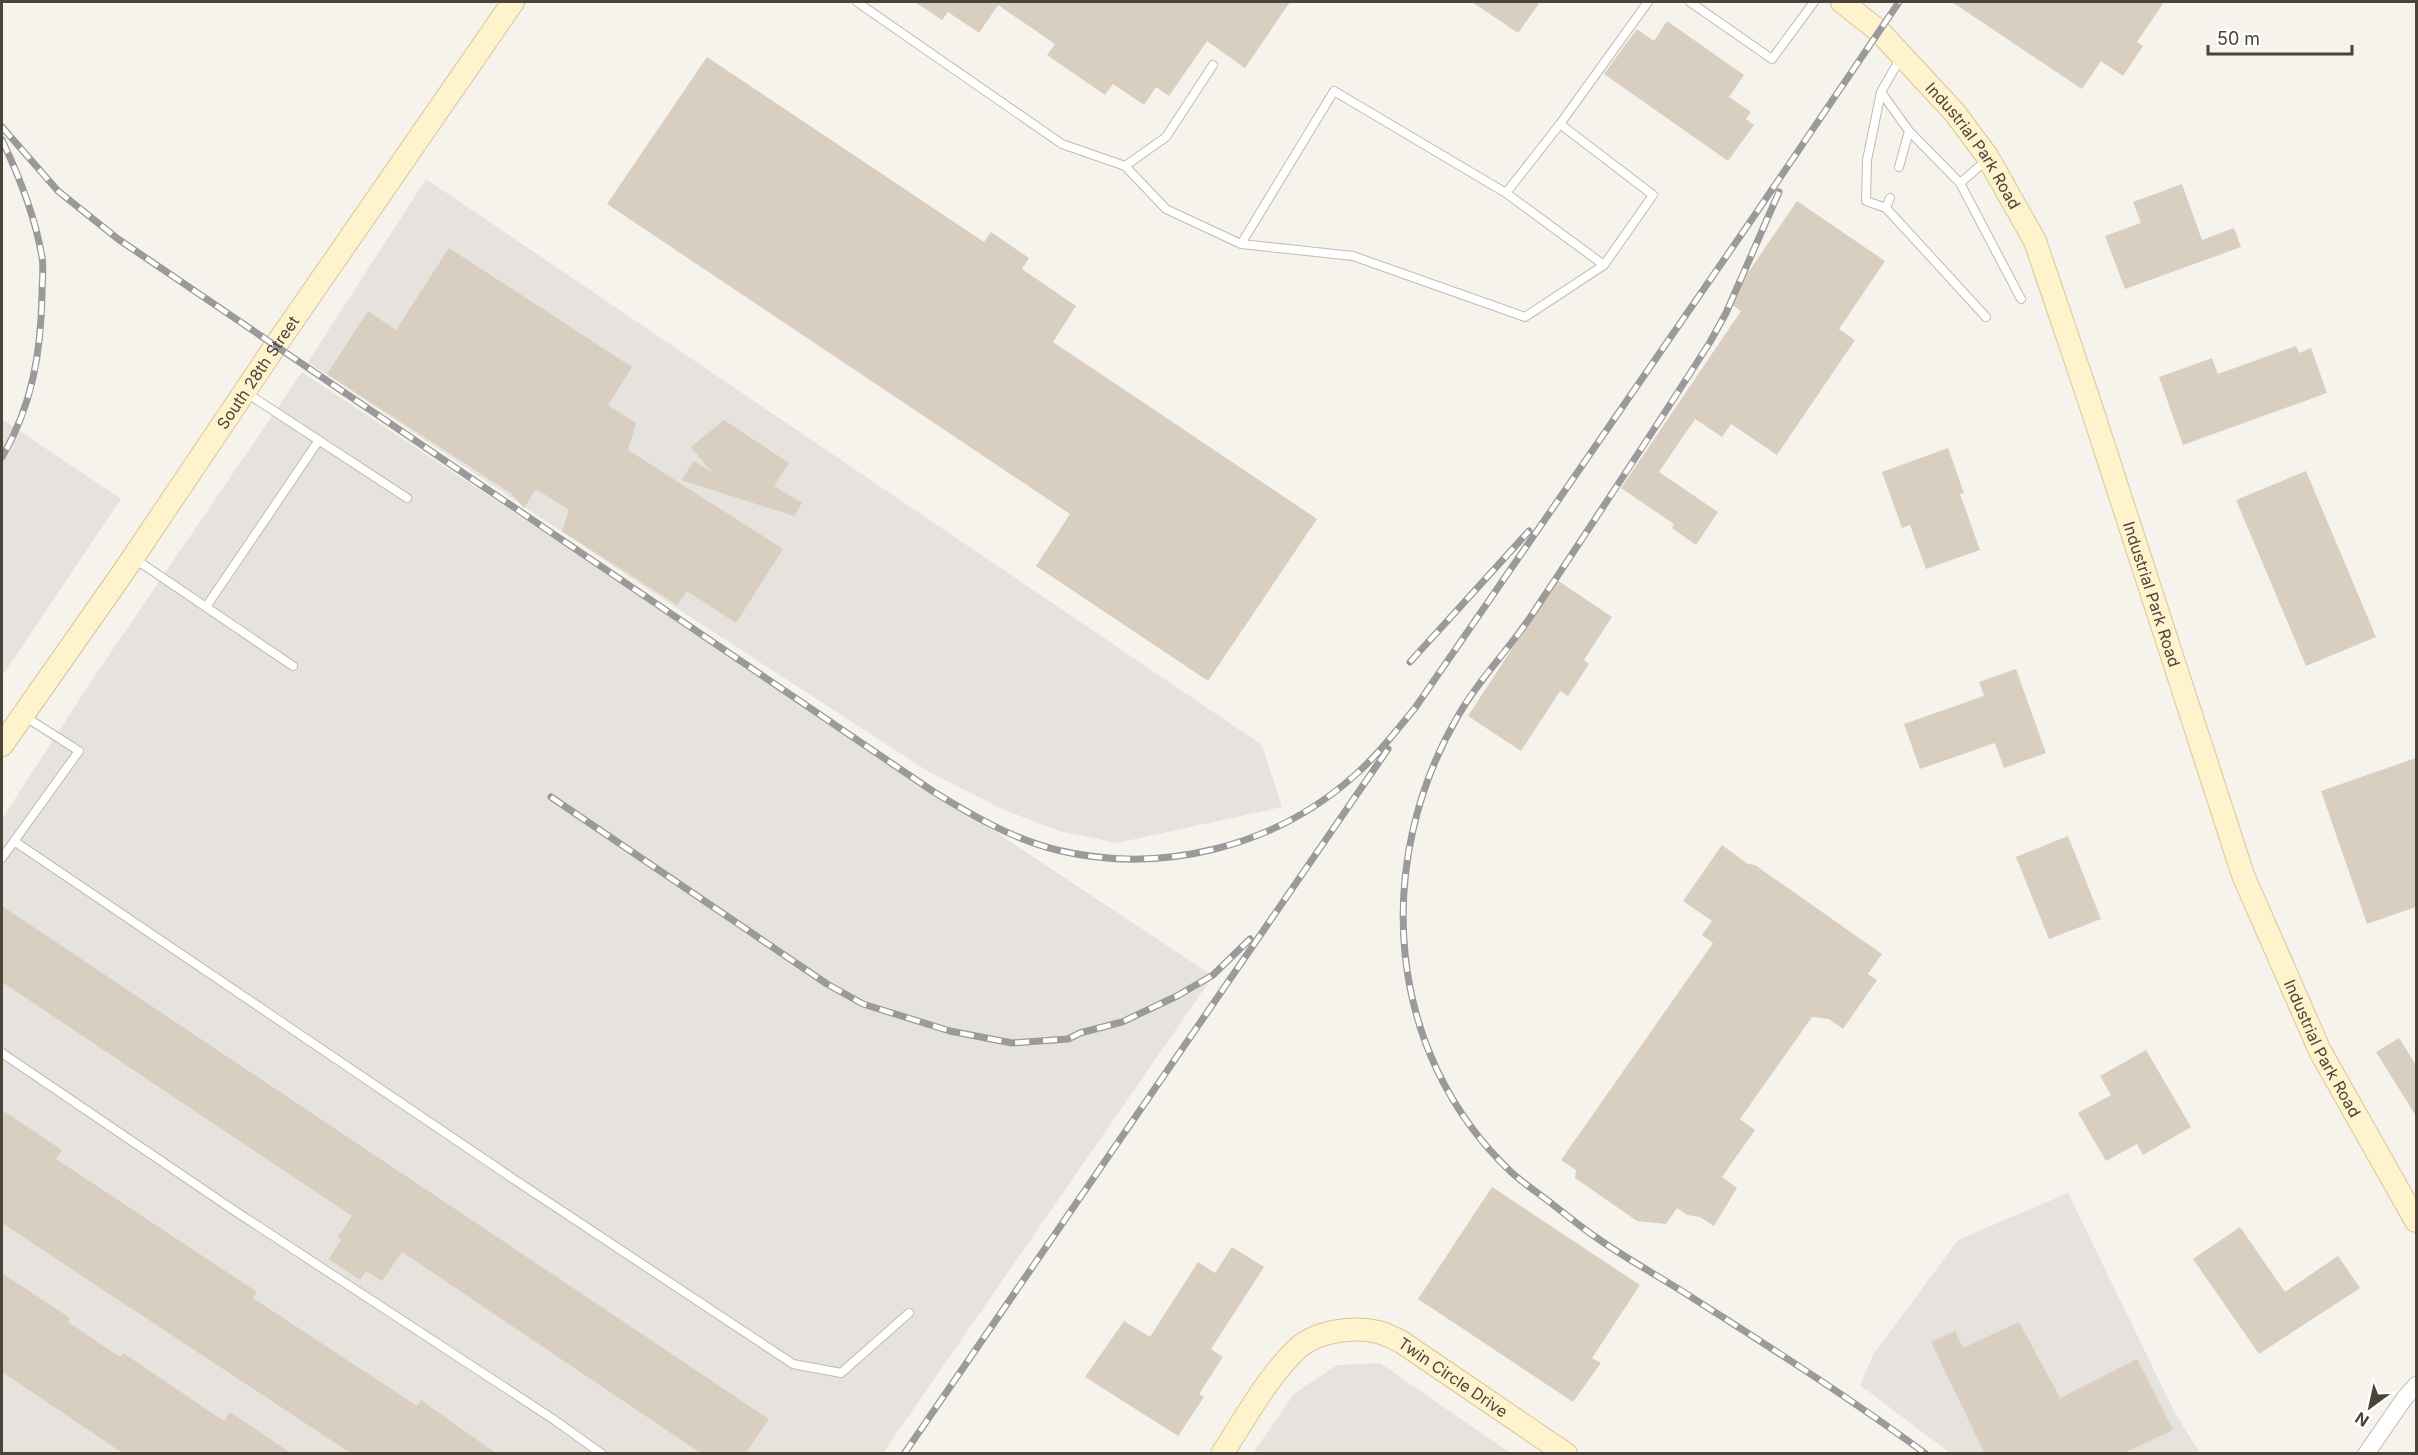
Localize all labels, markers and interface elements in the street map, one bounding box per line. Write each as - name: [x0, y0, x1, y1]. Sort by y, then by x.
- scale bar: [2208, 18, 2352, 56]
- text: 50 m: [2217, 28, 2260, 49]
- street label: Industrial Park Road: [1921, 78, 2025, 213]
- street label: South 28th Street: [212, 312, 303, 433]
- street label: Industrial Park Road: [2119, 519, 2185, 669]
- street label: Industrial Park Road: [2280, 976, 2365, 1121]
- street label: Twin Circle Drive: [1394, 1333, 1512, 1421]
- north arrow: [2340, 1377, 2400, 1437]
- text: N: [2351, 1408, 2372, 1431]

